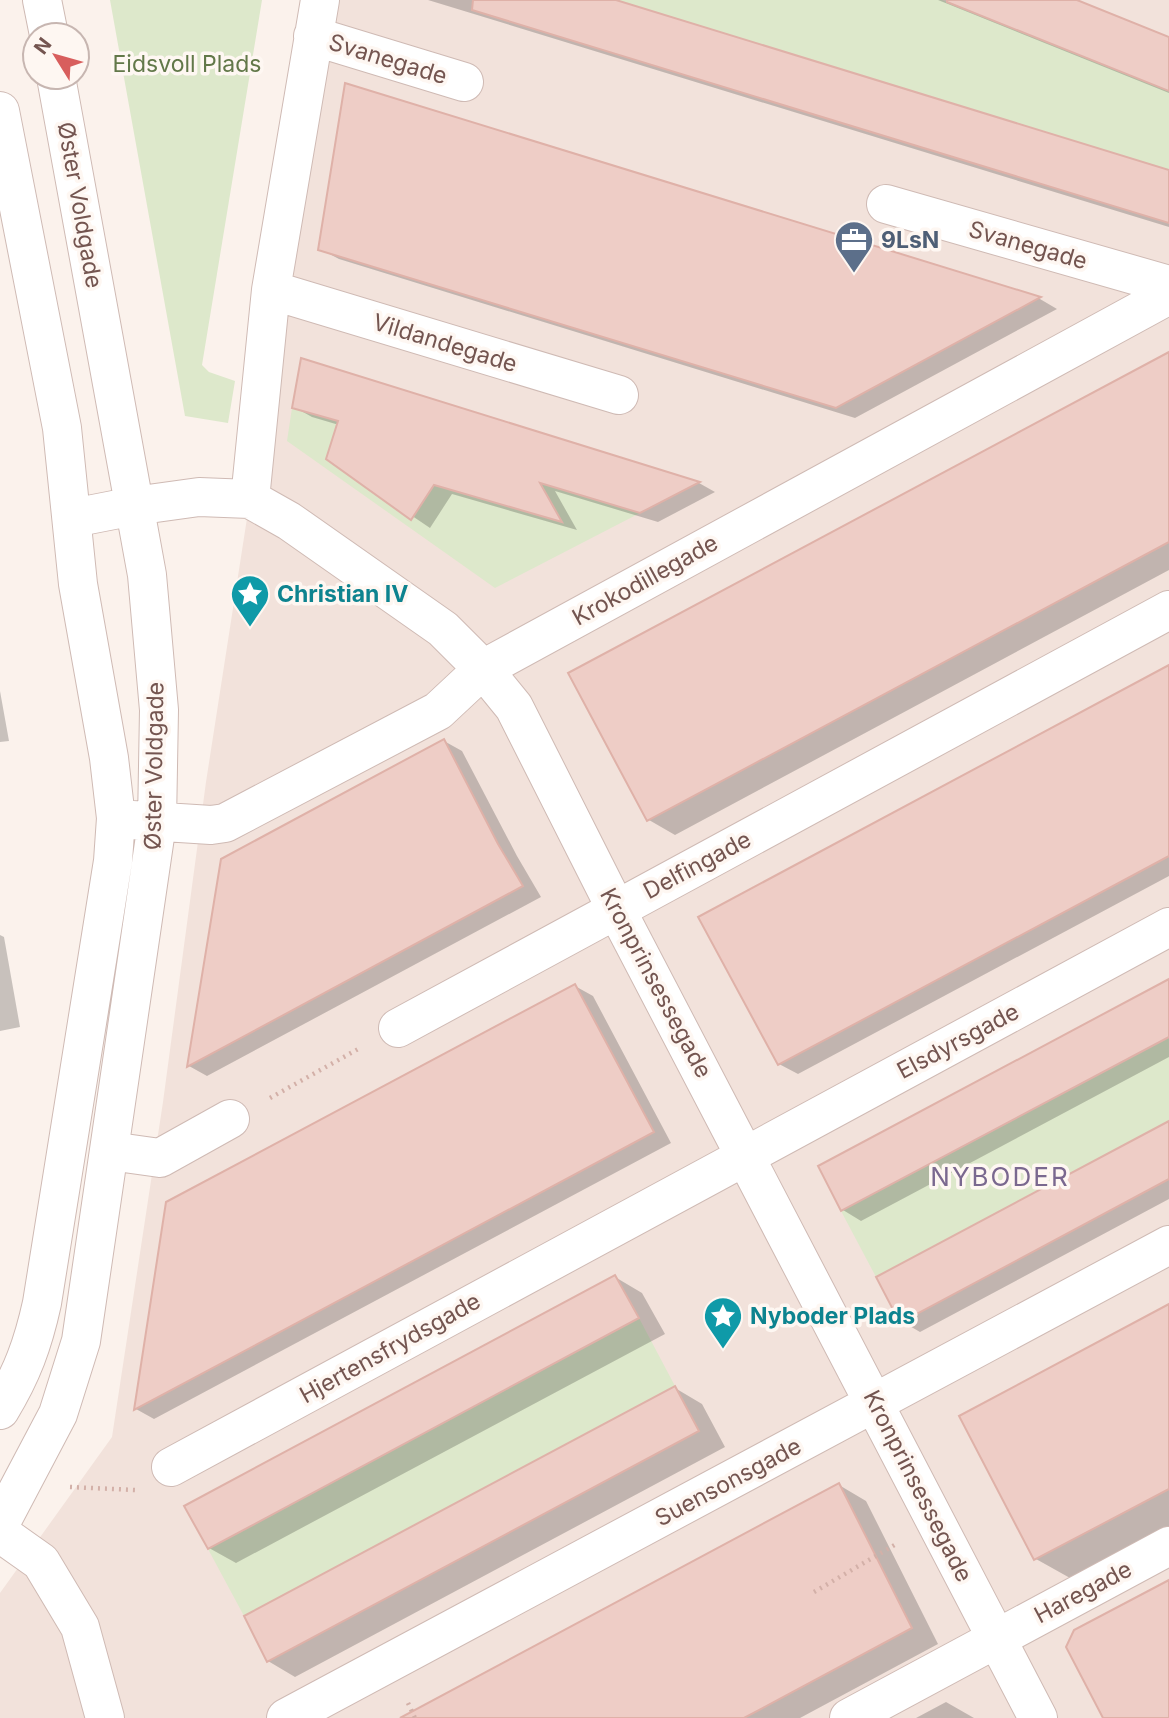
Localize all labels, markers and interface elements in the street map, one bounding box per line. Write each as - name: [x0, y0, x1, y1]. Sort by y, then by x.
- north arrow: [21, 21, 91, 91]
- street label: Svanegade: [326, 28, 450, 90]
- text: N: [29, 33, 56, 59]
- park label: Eidsvoll Plads: [113, 50, 261, 78]
- street label: Øster Voldgade: [52, 120, 108, 290]
- street label: Svanegade: [966, 215, 1090, 275]
- office icon: 9LsN: [833, 219, 875, 274]
- place label: 9LsN: [881, 226, 939, 254]
- street label: Vildandegade: [369, 308, 521, 378]
- street label: Krokodillegade: [567, 528, 723, 632]
- place icon: Christian IV: [229, 573, 271, 628]
- place label: Christian IV: [277, 580, 408, 608]
- street label: Øster Voldgade: [139, 682, 169, 850]
- street label: Delfingade: [638, 825, 756, 905]
- street label: Kronprinsessegade: [594, 883, 718, 1083]
- street label: Elsdyrsgade: [892, 997, 1024, 1085]
- district label: NYBODER: [930, 1161, 1070, 1192]
- street label: Hjertensfrydsgade: [295, 1287, 485, 1409]
- place icon: Nyboder Plads: [702, 1295, 744, 1350]
- place label: Nyboder Plads: [750, 1302, 915, 1330]
- street label: Kronprinsessegade: [858, 1386, 978, 1586]
- street label: Suensonsgade: [650, 1432, 806, 1532]
- street label: Haregade: [1030, 1555, 1136, 1629]

